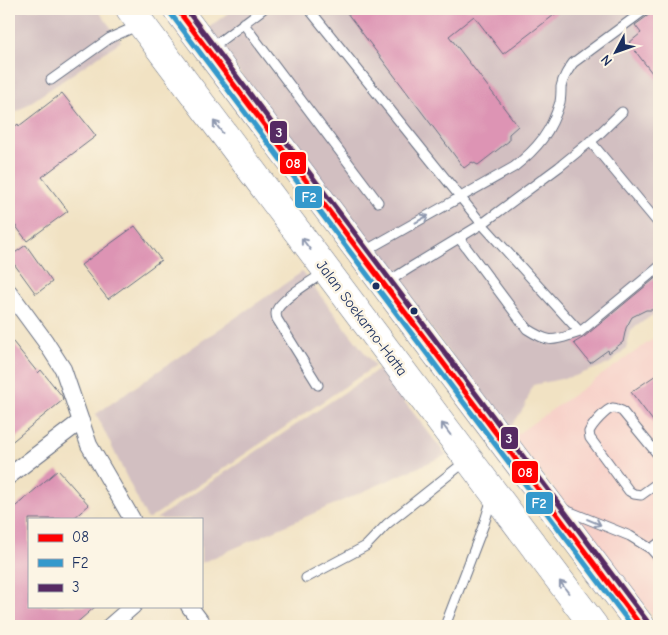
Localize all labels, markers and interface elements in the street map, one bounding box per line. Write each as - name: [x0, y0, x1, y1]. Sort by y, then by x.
- north arrow: [590, 28, 640, 78]
- text: N: [597, 51, 616, 69]
- one-way arrow: [213, 120, 223, 134]
- line badge: 3: [269, 120, 288, 144]
- text: 3: [276, 124, 283, 141]
- line badge: 08: [279, 151, 307, 175]
- text: 08: [285, 155, 301, 172]
- line badge: F2: [294, 185, 323, 209]
- text: F2: [301, 189, 317, 206]
- one-way arrow: [415, 214, 430, 224]
- one-way arrow: [301, 237, 311, 251]
- street label: Jalan Soekarno-Hatta: [313, 257, 411, 379]
- unlabelled marker: [371, 281, 381, 291]
- unlabelled marker: [409, 306, 419, 316]
- one-way arrow: [440, 423, 451, 436]
- line badge: 3: [500, 426, 519, 450]
- text: 3: [506, 430, 513, 447]
- line badge: 08: [511, 460, 539, 484]
- text: 08: [517, 464, 533, 481]
- line badge: F2: [525, 491, 554, 515]
- text: F2: [531, 495, 547, 512]
- legend: [28, 518, 202, 608]
- one-way arrow: [586, 518, 601, 528]
- text: 08: [72, 528, 89, 546]
- text: F2: [72, 554, 89, 572]
- text: 3: [72, 578, 80, 596]
- one-way arrow: [559, 581, 570, 594]

